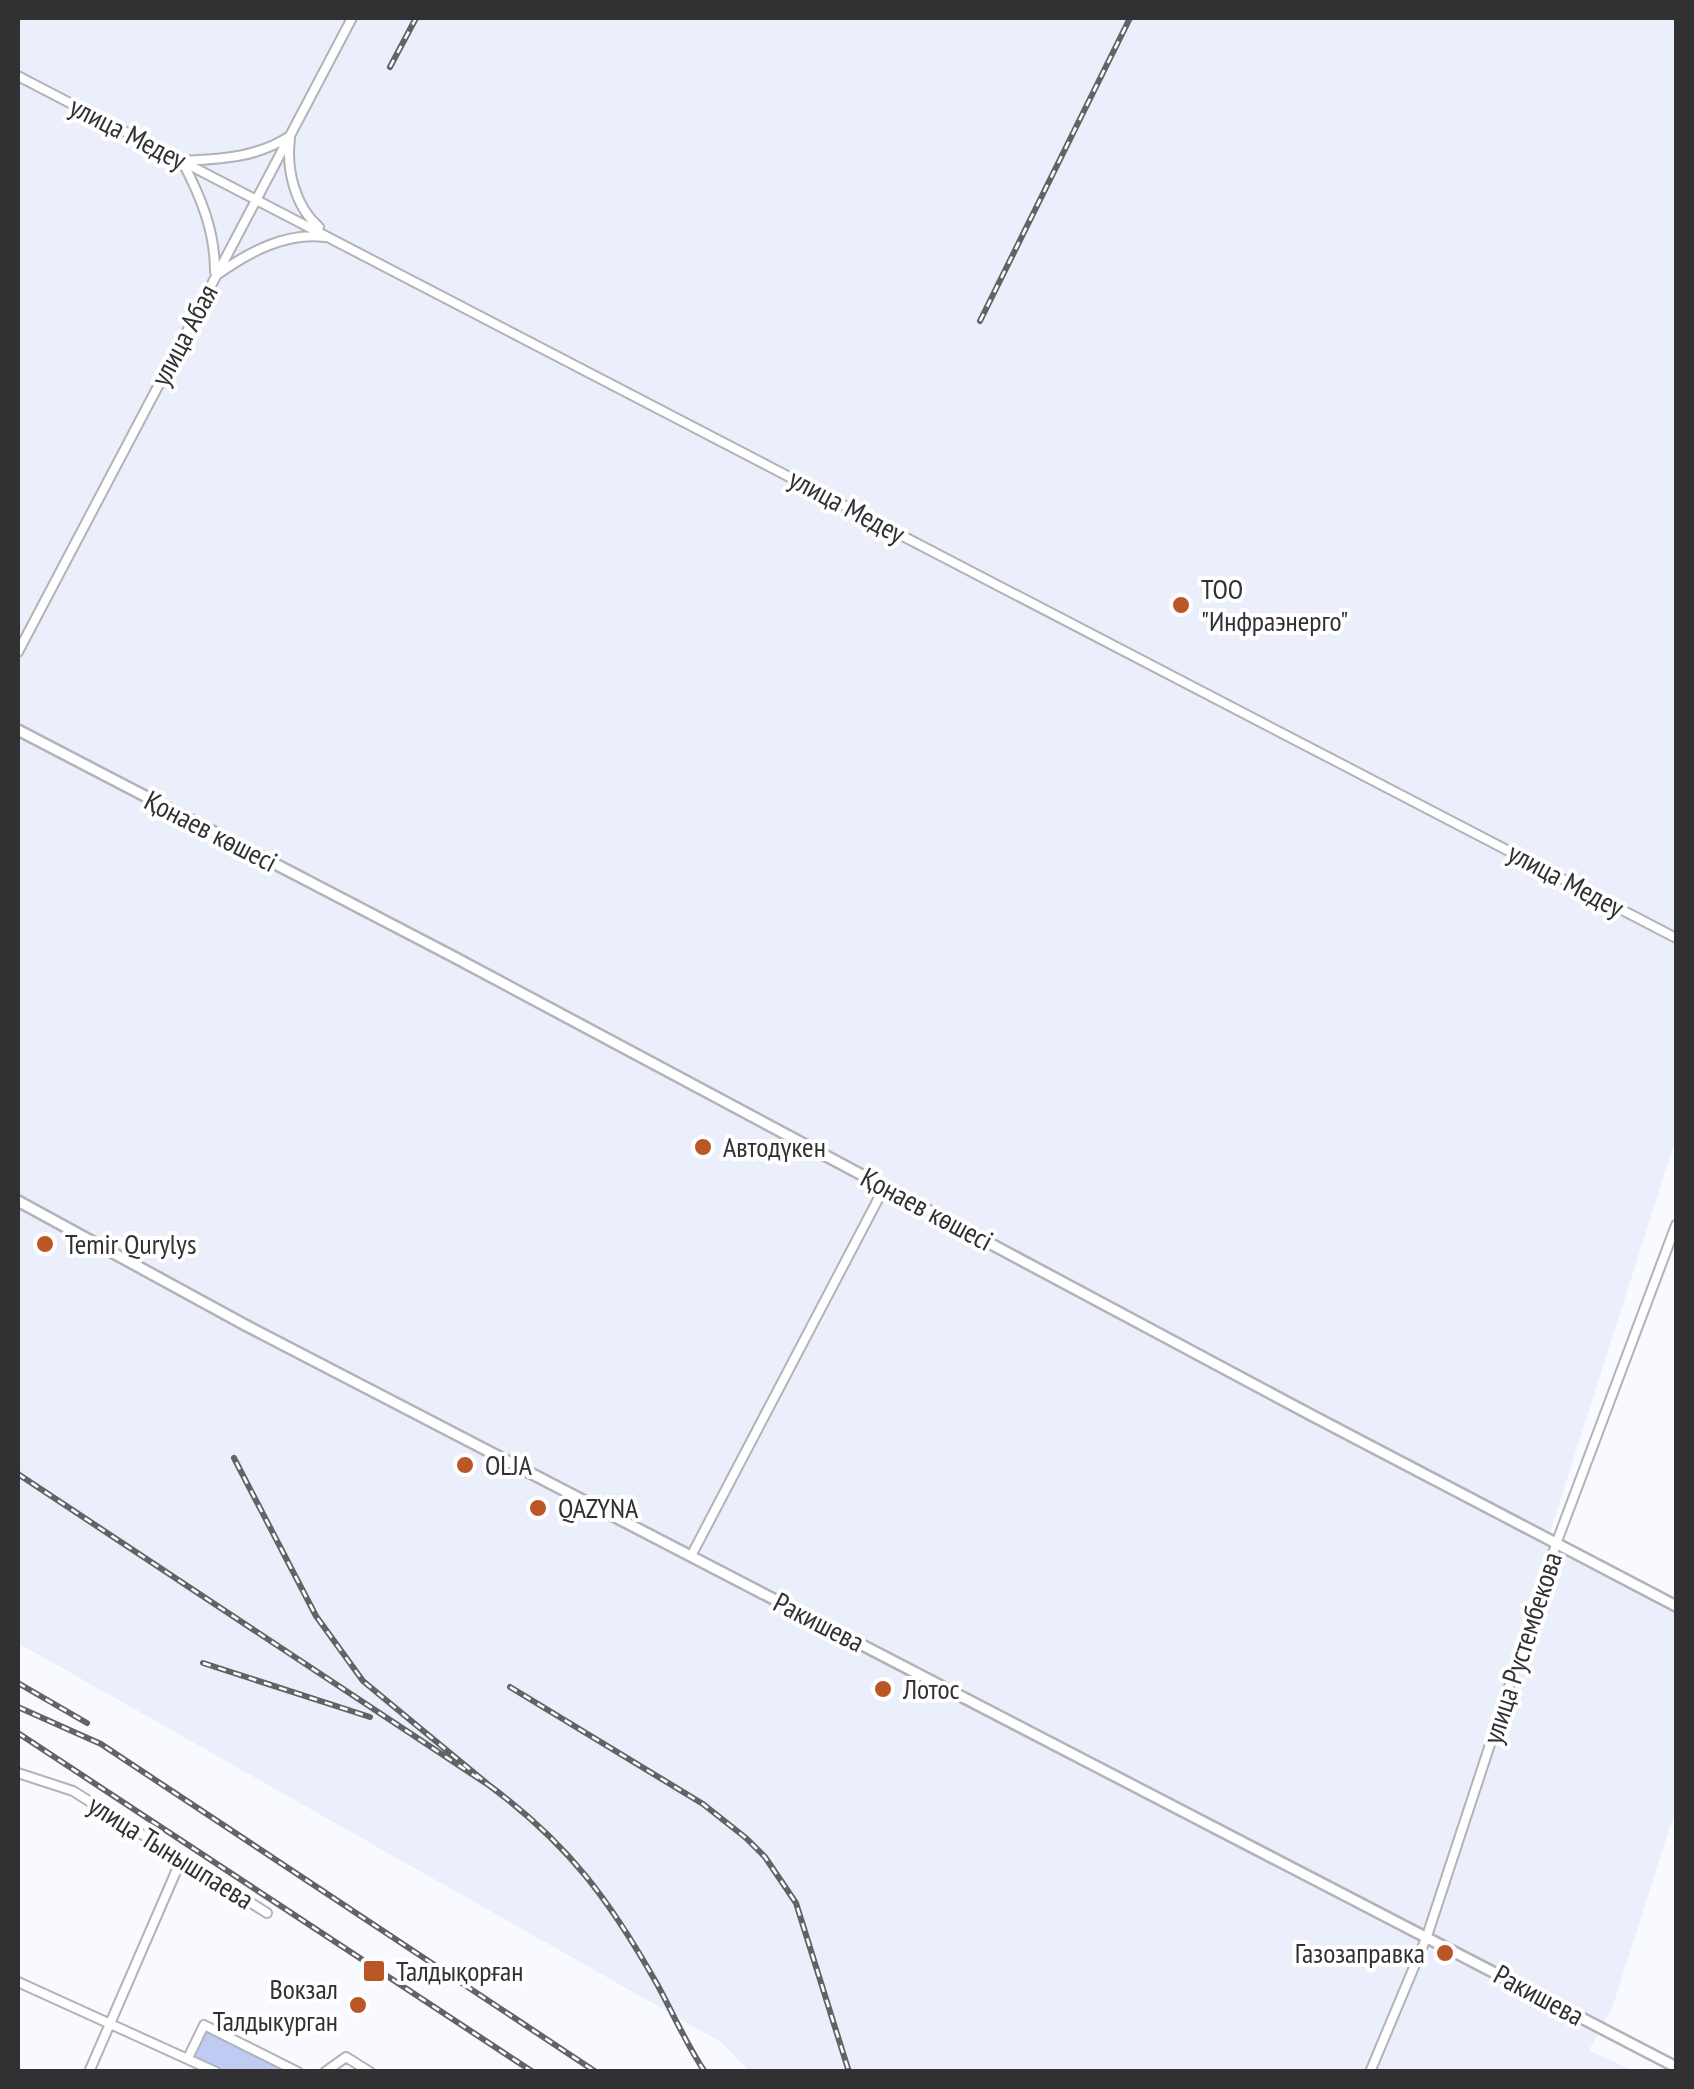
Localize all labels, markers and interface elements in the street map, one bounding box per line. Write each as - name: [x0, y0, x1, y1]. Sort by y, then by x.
- street label: улица Медеу: [64, 87, 193, 178]
- street label: улица Абая: [141, 278, 226, 392]
- street label: улица Медеу: [783, 460, 912, 552]
- place label: ТОО "Инфраэнерго": [1201, 570, 1348, 639]
- marker: ТОО "Инфраэнерго": [1170, 594, 1192, 616]
- street label: Қонаев көшесі: [139, 781, 284, 880]
- street label: улица Медеу: [1502, 834, 1631, 926]
- place label: Автодүкен: [723, 1128, 826, 1165]
- marker: Автодүкен: [692, 1136, 714, 1158]
- street label: Қонаев көшесі: [855, 1158, 1000, 1259]
- place label: Temir Qurylys: [65, 1225, 196, 1262]
- marker: Temir Qurylys: [34, 1233, 56, 1255]
- place label: OLJA: [485, 1446, 533, 1483]
- marker: OLJA: [454, 1454, 476, 1476]
- place label: QAZYNA: [558, 1489, 639, 1526]
- marker: QAZYNA: [527, 1497, 549, 1519]
- street label: улица Рустембекова: [1473, 1547, 1570, 1749]
- street label: Ракишева: [768, 1583, 871, 1660]
- place label: Лотос: [902, 1670, 960, 1707]
- marker: Лотос: [872, 1678, 894, 1700]
- street label: улица Тынышпаева: [81, 1786, 261, 1917]
- place label: Газозаправка: [1295, 1934, 1425, 1971]
- marker: Газозаправка: [1434, 1942, 1456, 1964]
- place label: Талдықорған: [396, 1952, 523, 1989]
- street label: Ракишева: [1488, 1955, 1591, 2034]
- marker: Талдықорған: [361, 1958, 387, 1984]
- place label: Вокзал Талдыкурган: [213, 1970, 338, 2039]
- marker: Вокзал Талдыкурган: [347, 1994, 369, 2016]

